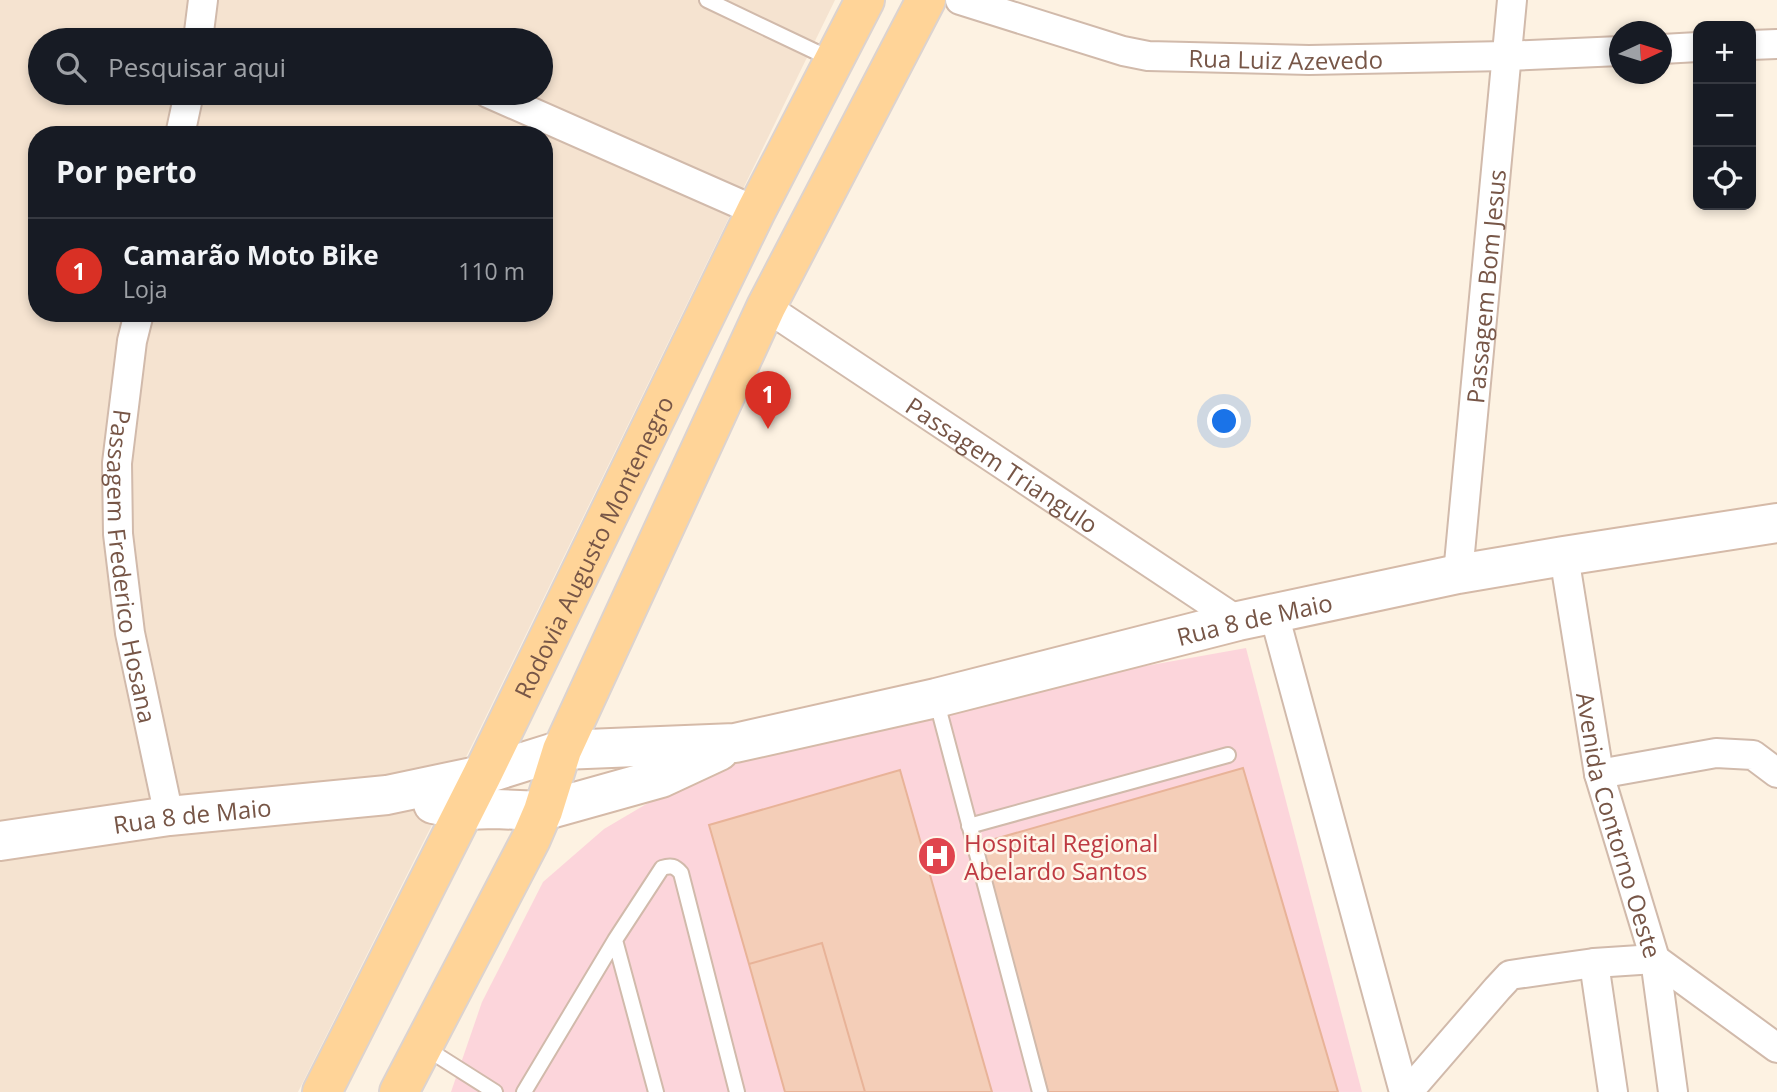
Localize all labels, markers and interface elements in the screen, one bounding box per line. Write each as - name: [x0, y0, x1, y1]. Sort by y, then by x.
- north arrow: [1609, 21, 1672, 84]
- map controls: [1693, 21, 1756, 210]
- button: +: [1693, 21, 1756, 84]
- search box: [28, 28, 553, 105]
- street label: Rua Luiz Azevedo: [1188, 41, 1383, 77]
- icon: search: [52, 48, 90, 86]
- text: Pesquisar aqui: [108, 49, 286, 85]
- button: −: [1693, 84, 1756, 147]
- button: locate: [1693, 147, 1756, 210]
- text: Por perto: [56, 151, 197, 192]
- street label: Passagem Bom Jesus: [1458, 168, 1512, 405]
- text: Camarão Moto Bike: [123, 237, 379, 273]
- text: 1: [72, 255, 86, 287]
- text: 110 m: [458, 255, 525, 287]
- text: Loja: [123, 273, 167, 305]
- pin: 1: [745, 371, 791, 429]
- street label: Passagem Triangulo: [900, 388, 1105, 540]
- street label: Rodovia Augusto Montenegro: [505, 390, 680, 703]
- your location: [1207, 404, 1241, 438]
- street label: Passagem Frederico Hosana: [100, 408, 165, 726]
- street label: Rua 8 de Maio: [1173, 585, 1335, 653]
- street label: Avenida Contorno Oeste: [1570, 690, 1670, 962]
- street label: Rua 8 de Maio: [111, 790, 273, 841]
- place label: Hospital Regional Abelardo Santos: [964, 826, 1158, 887]
- hospital icon: Hospital Regional Abelardo Santos: [916, 835, 958, 877]

